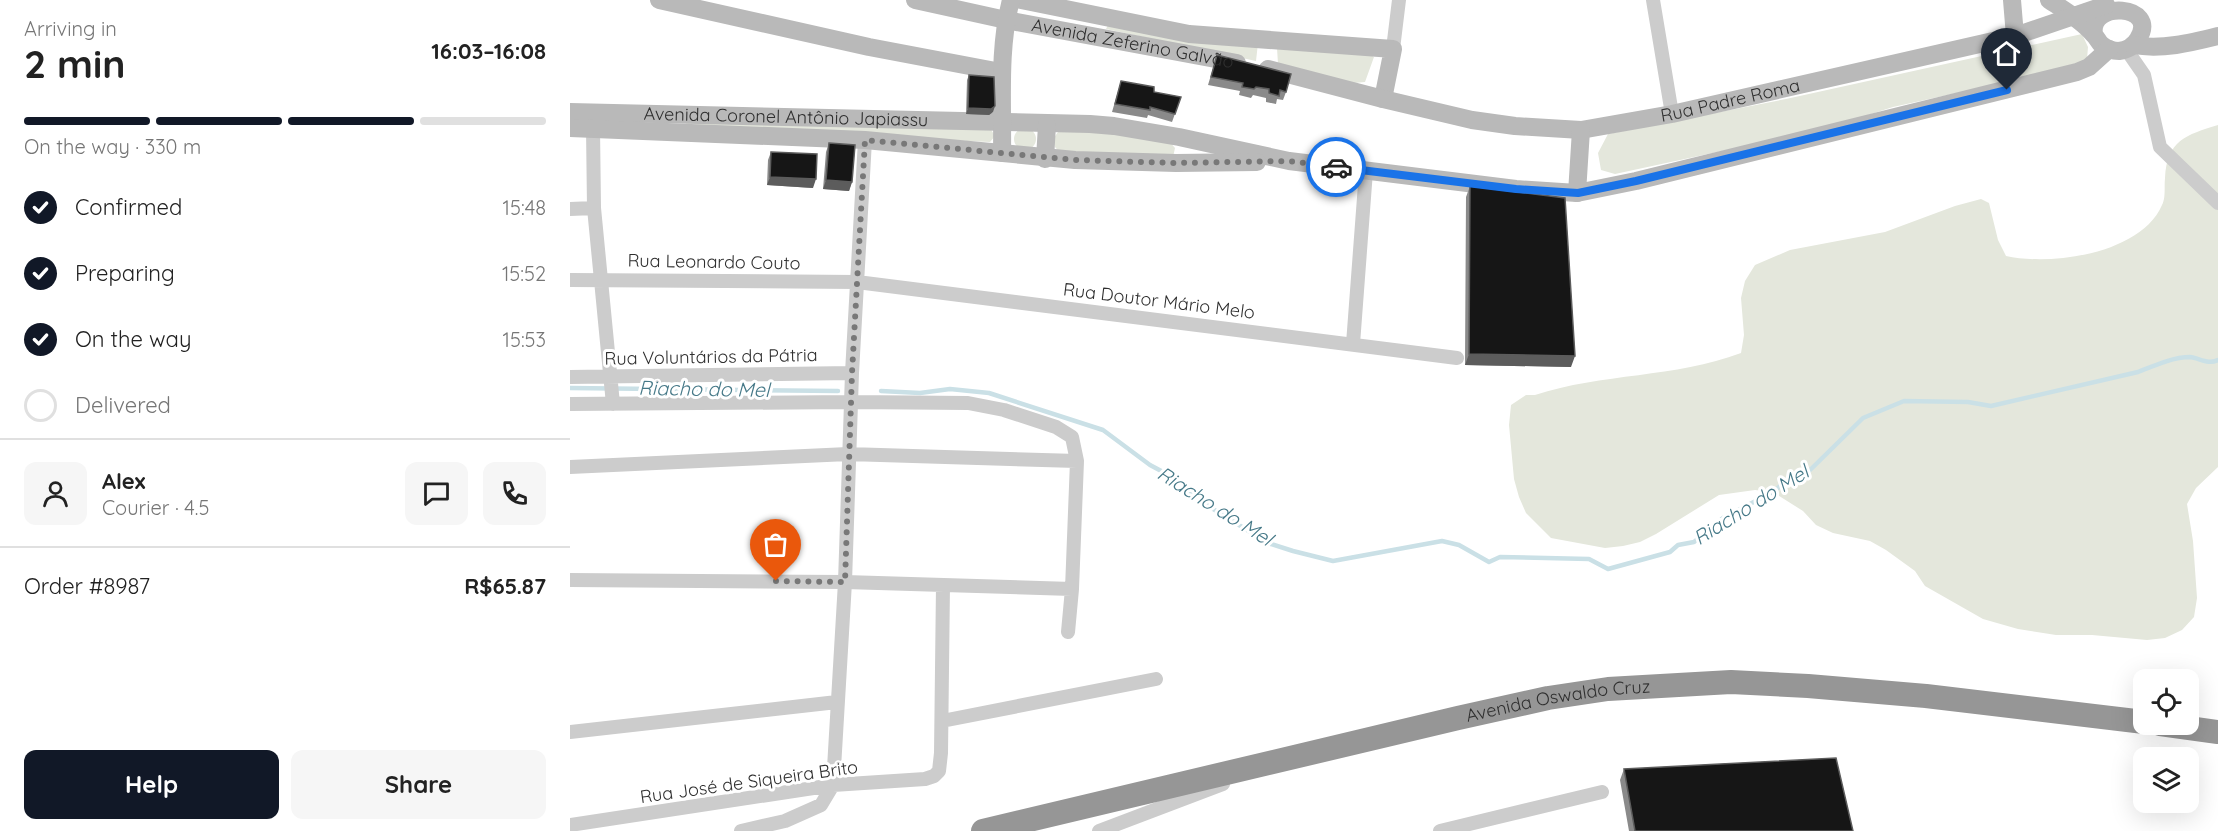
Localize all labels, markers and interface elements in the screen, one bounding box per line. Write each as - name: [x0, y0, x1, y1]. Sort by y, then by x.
- street label: Avenida Zeferino Galvão: [1030, 13, 1236, 73]
- text: Arriving in: [24, 16, 117, 41]
- pin: [1981, 28, 2032, 90]
- text: 16:03–16:08: [431, 37, 546, 65]
- icon: home: [1990, 37, 2023, 70]
- text: 2 min: [24, 39, 126, 88]
- street label: Rua Padre Roma: [1659, 73, 1802, 127]
- street label: Avenida Coronel Antônio Japiassu: [643, 102, 929, 131]
- text: On the way · 330 m: [24, 134, 201, 159]
- courier: [1306, 137, 1366, 197]
- icon: car: [1320, 151, 1353, 184]
- icon: check: [24, 191, 57, 224]
- text: Confirmed: [75, 193, 182, 221]
- text: 15:48: [503, 195, 546, 220]
- street label: Rua Leonardo Couto: [627, 248, 801, 275]
- icon: check: [24, 257, 57, 290]
- text: Preparing: [75, 259, 175, 287]
- text: 15:52: [502, 261, 546, 286]
- street label: Rua Doutor Mário Melo: [1062, 277, 1256, 324]
- icon: check: [24, 323, 57, 356]
- text: On the way: [75, 325, 191, 353]
- text: 15:53: [503, 327, 546, 352]
- street label: Rua Voluntários da Pátria: [604, 343, 818, 370]
- water label: Riacho do Mel: [638, 375, 772, 402]
- text: Delivered: [75, 391, 171, 419]
- water label: Riacho do Mel: [1688, 458, 1815, 550]
- water label: Riacho do Mel: [1153, 460, 1280, 552]
- button: person: [24, 462, 87, 525]
- button: chat: [405, 462, 468, 525]
- button: phone: [483, 462, 546, 525]
- text: Alex: [102, 467, 145, 495]
- text: Courier · 4.5: [102, 495, 209, 520]
- pin: [750, 519, 801, 581]
- icon: bag: [759, 528, 792, 561]
- text: Order #8987: [24, 572, 150, 600]
- text: R$65.87: [464, 572, 546, 600]
- map controls: [2133, 669, 2199, 813]
- button: locate: [2133, 669, 2199, 735]
- street label: Avenida Oswaldo Cruz: [1464, 675, 1651, 727]
- button: layers: [2133, 747, 2199, 813]
- button: Help: [24, 750, 279, 819]
- button: Share: [291, 750, 546, 819]
- street label: Rua José de Siqueira Brito: [639, 755, 859, 808]

